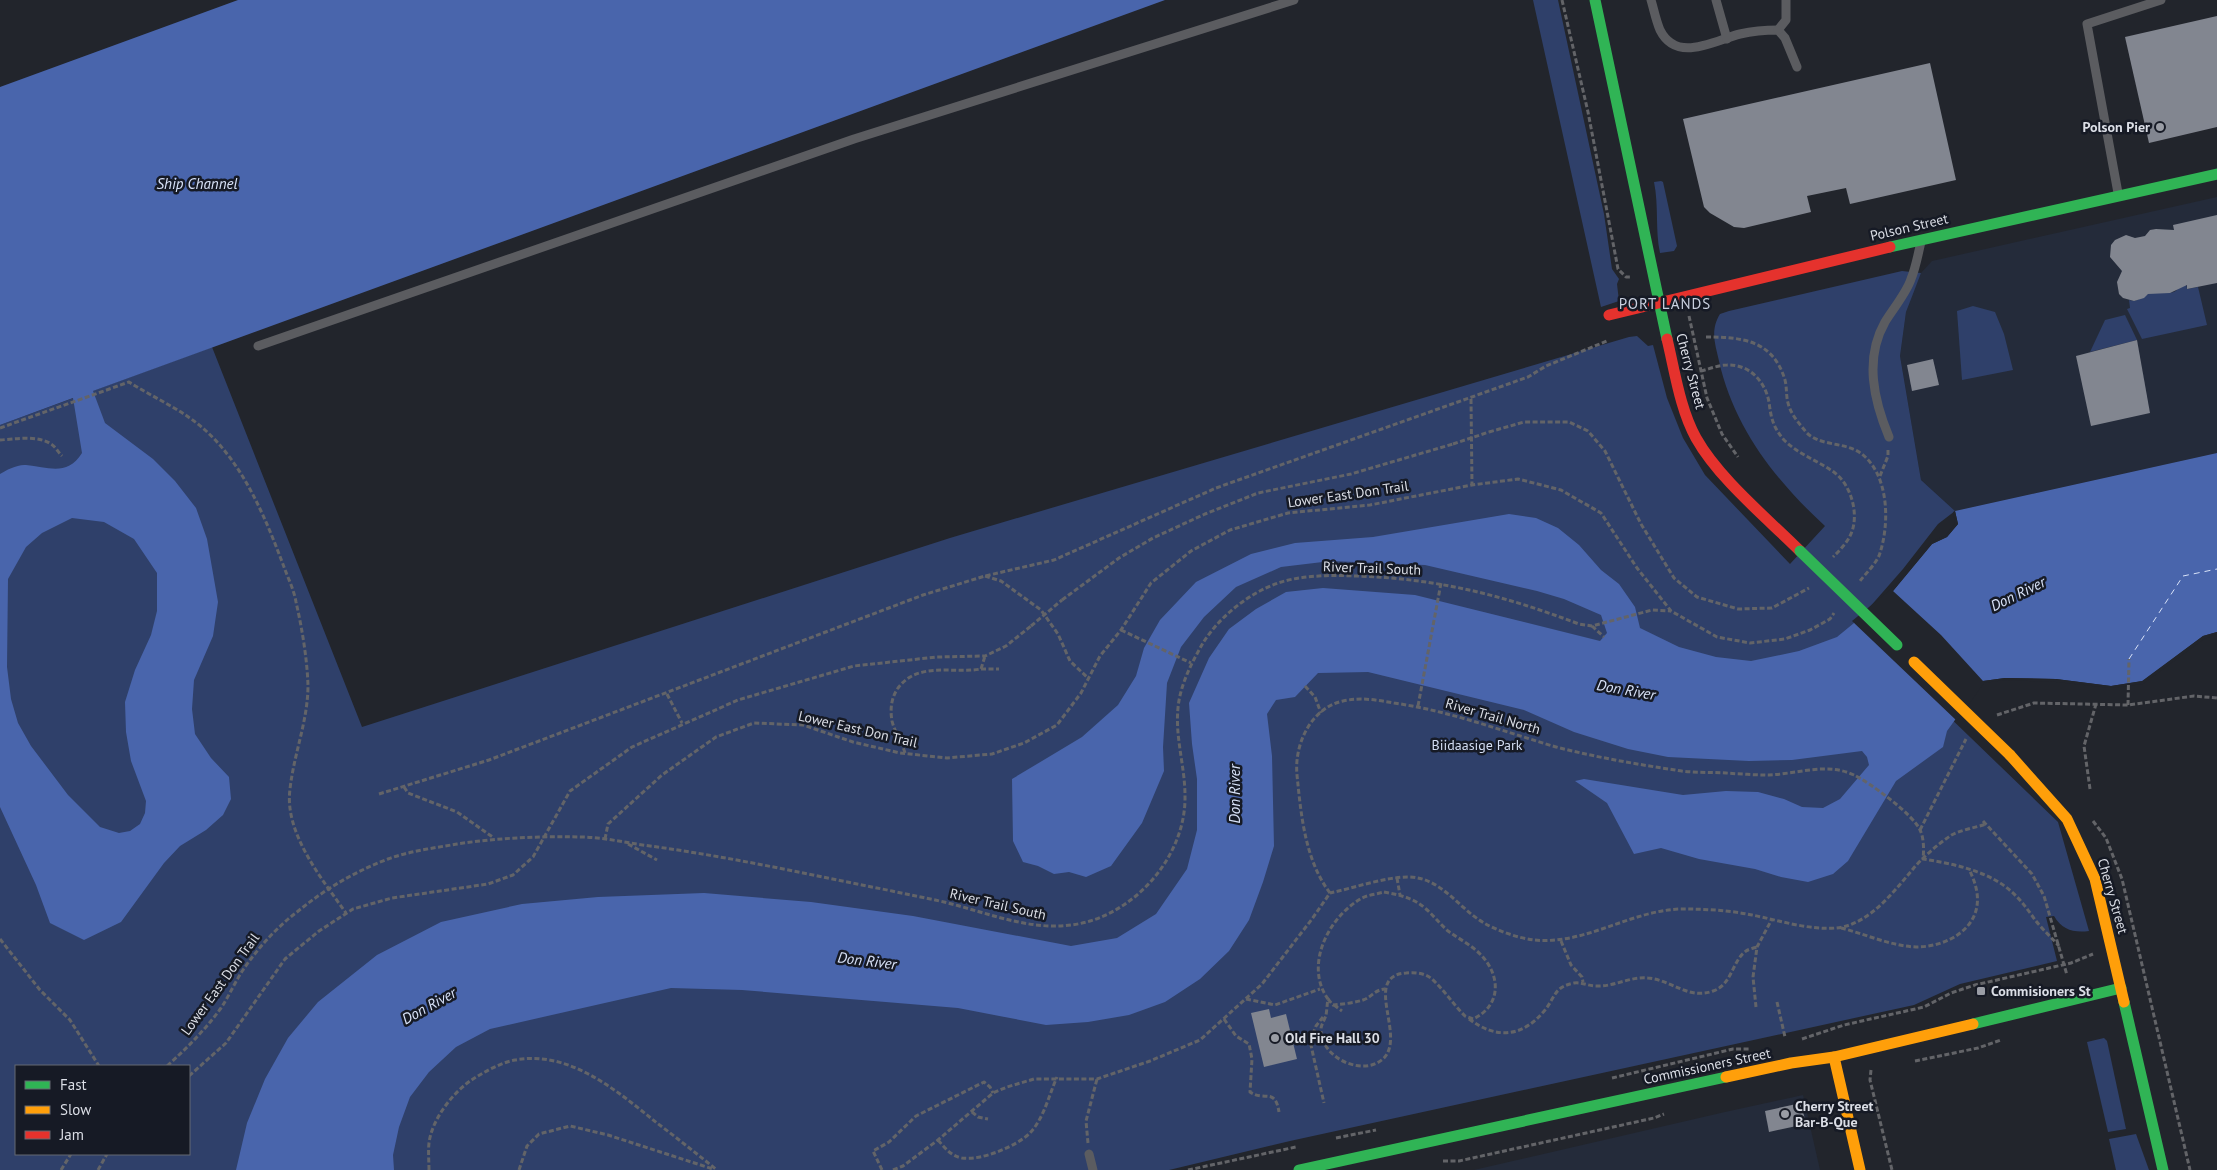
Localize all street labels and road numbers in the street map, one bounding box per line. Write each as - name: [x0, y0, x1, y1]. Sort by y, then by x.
- street label: Polson Street: [1868, 209, 1950, 245]
- street label: Cherry Street: [1672, 331, 1710, 411]
- street label: Lower East Don Trail: [1286, 477, 1410, 511]
- street label: River Trail South: [1323, 557, 1421, 579]
- street label: River Trail North: [1443, 694, 1543, 738]
- street label: Lower East Don Trail: [797, 707, 919, 751]
- street label: Cherry Street: [2094, 856, 2132, 936]
- street label: River Trail South: [948, 884, 1048, 924]
- street label: Lower East Don Trail: [177, 929, 263, 1039]
- street label: Commissioners Street: [1642, 1044, 1772, 1088]

